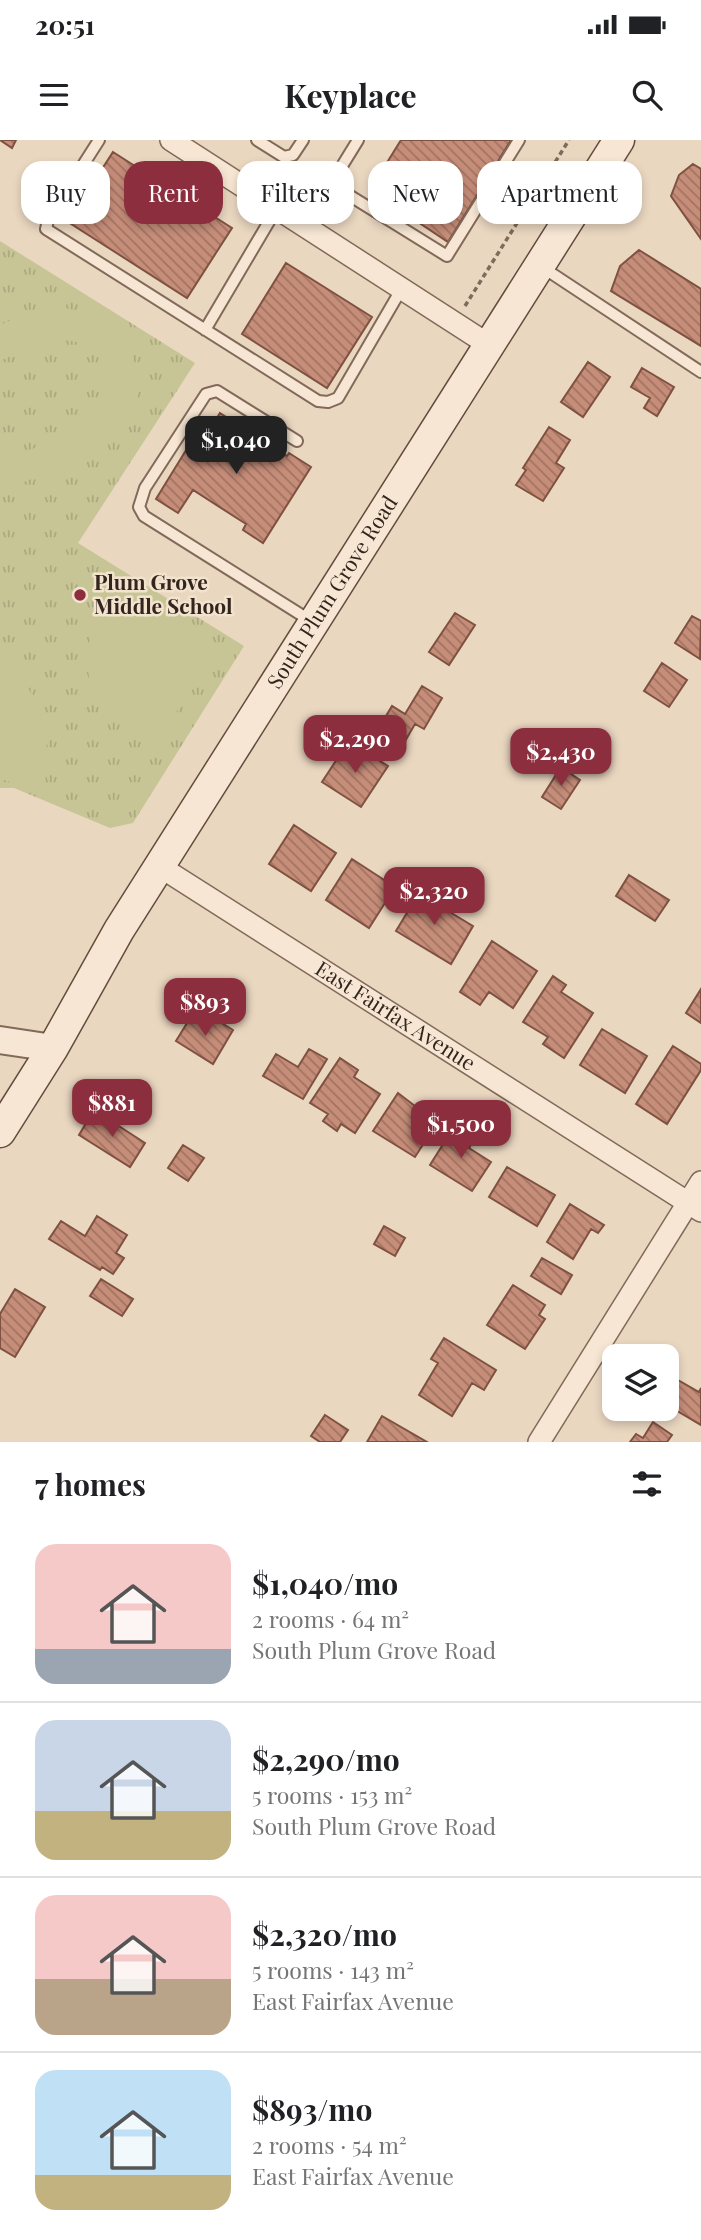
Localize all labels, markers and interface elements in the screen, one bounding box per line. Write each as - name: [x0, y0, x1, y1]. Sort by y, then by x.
- text: 20:51: [35, 7, 95, 42]
- text: Keyplace: [284, 73, 417, 116]
- icon: menu: [35, 76, 73, 114]
- icon: search: [628, 76, 666, 114]
- chip: Buy: [21, 161, 110, 224]
- chip: Rent: [124, 161, 223, 224]
- chip: Filters: [237, 161, 354, 224]
- chip: New: [368, 161, 463, 224]
- chip: Apartment: [477, 161, 642, 224]
- pin: $1,040: [179, 416, 293, 476]
- text: $1,040: [201, 423, 271, 454]
- street label: South Plum Grove Road: [259, 490, 402, 693]
- place label: Plum Grove Middle School: [94, 567, 233, 619]
- marker: Plum Grove Middle School: [72, 587, 88, 603]
- pin: $2,290: [298, 716, 412, 775]
- text: $2,290: [319, 722, 391, 753]
- pin: $2,430: [504, 728, 618, 788]
- text: $2,430: [526, 735, 596, 766]
- pin: $2,320: [377, 868, 491, 927]
- text: $2,320: [400, 874, 468, 905]
- street label: East Fairfax Avenue: [311, 953, 482, 1076]
- pin: $893: [164, 978, 246, 1038]
- text: $893: [180, 985, 230, 1016]
- pin: $881: [71, 1080, 153, 1139]
- text: $881: [88, 1086, 136, 1117]
- pin: $1,500: [404, 1100, 518, 1160]
- text: $1,500: [427, 1107, 495, 1138]
- map controls: [602, 1344, 679, 1421]
- button: layers: [602, 1344, 679, 1421]
- text: 7 homes: [35, 1464, 146, 1504]
- icon: filters: [628, 1465, 666, 1503]
- text: $1,040/mo: [252, 1563, 398, 1603]
- icon: home: [91, 1572, 175, 1656]
- text: 2 rooms · 64 m²: [252, 1603, 409, 1634]
- text: South Plum Grove Road: [252, 1634, 496, 1665]
- text: $2,290/mo: [252, 1739, 400, 1779]
- icon: home: [91, 1748, 175, 1832]
- text: 5 rooms · 153 m²: [252, 1779, 412, 1810]
- text: South Plum Grove Road: [252, 1810, 496, 1841]
- text: $2,320/mo: [252, 1914, 397, 1954]
- icon: home: [91, 1923, 175, 2007]
- text: 5 rooms · 143 m²: [252, 1954, 414, 1985]
- text: East Fairfax Avenue: [252, 1985, 454, 2016]
- text: $893/mo: [252, 2089, 372, 2129]
- icon: home: [91, 2098, 175, 2182]
- text: 2 rooms · 54 m²: [252, 2129, 407, 2160]
- text: East Fairfax Avenue: [252, 2160, 454, 2191]

